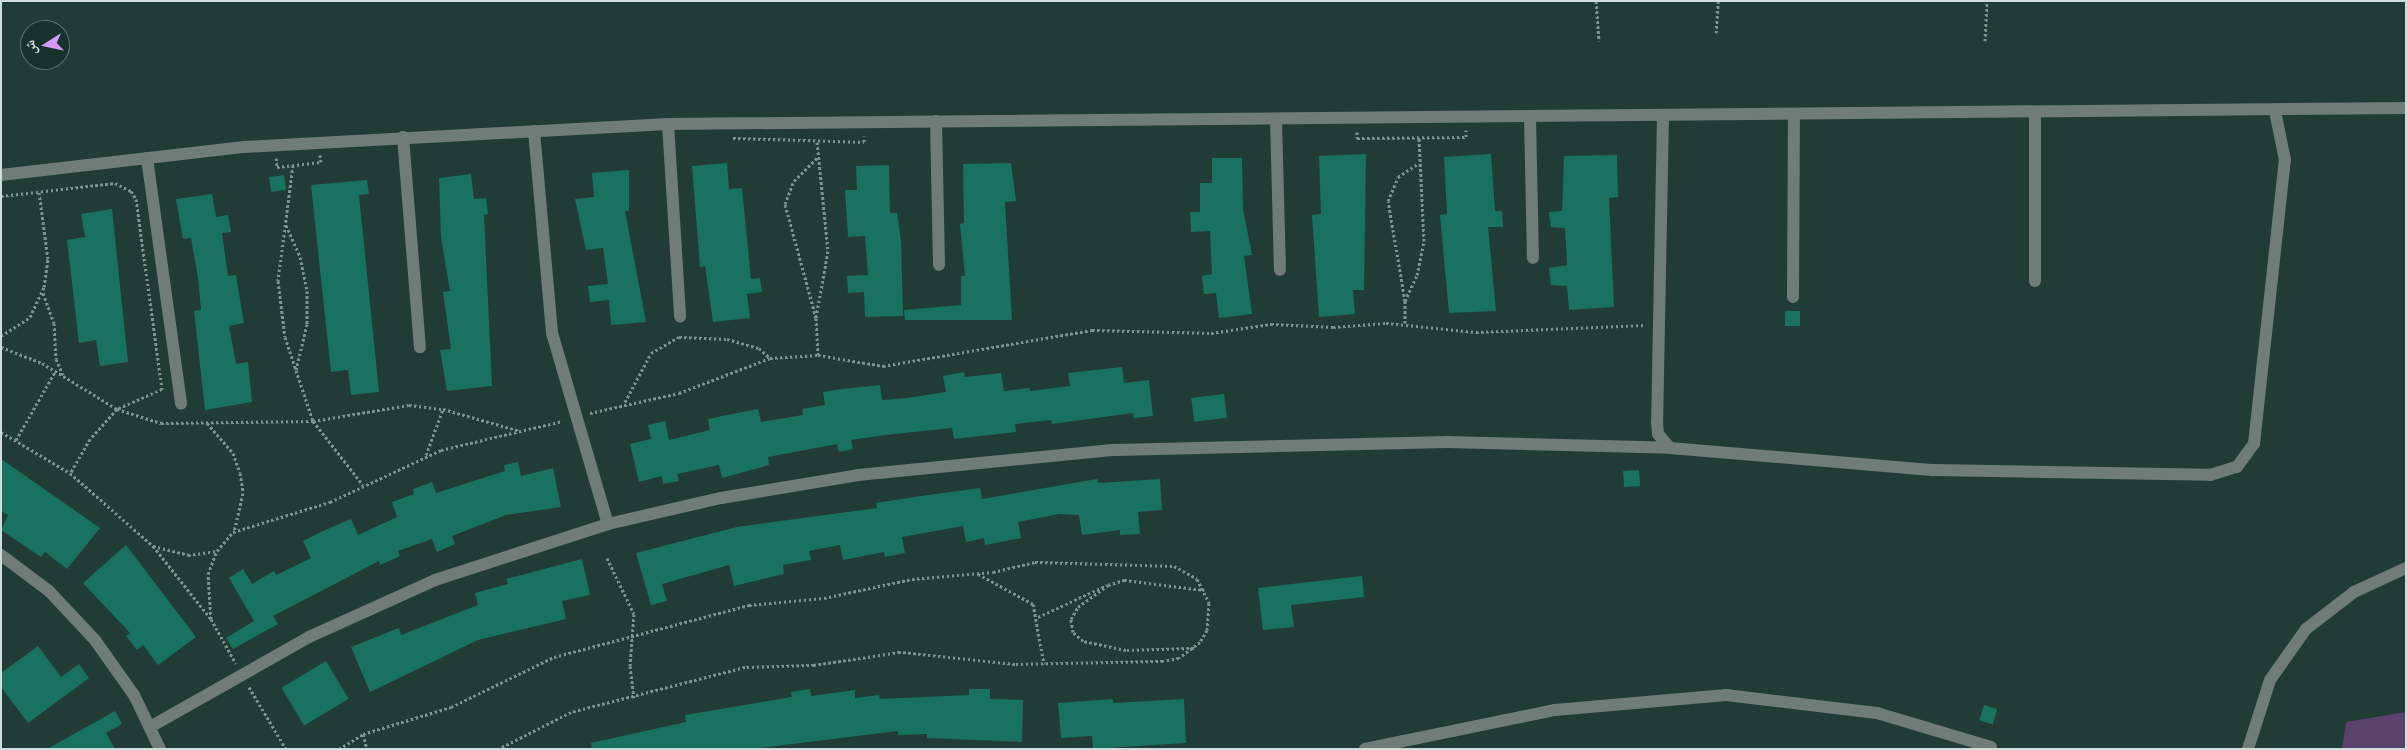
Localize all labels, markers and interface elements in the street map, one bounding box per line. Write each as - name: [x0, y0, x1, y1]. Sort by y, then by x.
- north arrow: [20, 20, 70, 70]
- text: ش: [21, 39, 40, 56]

